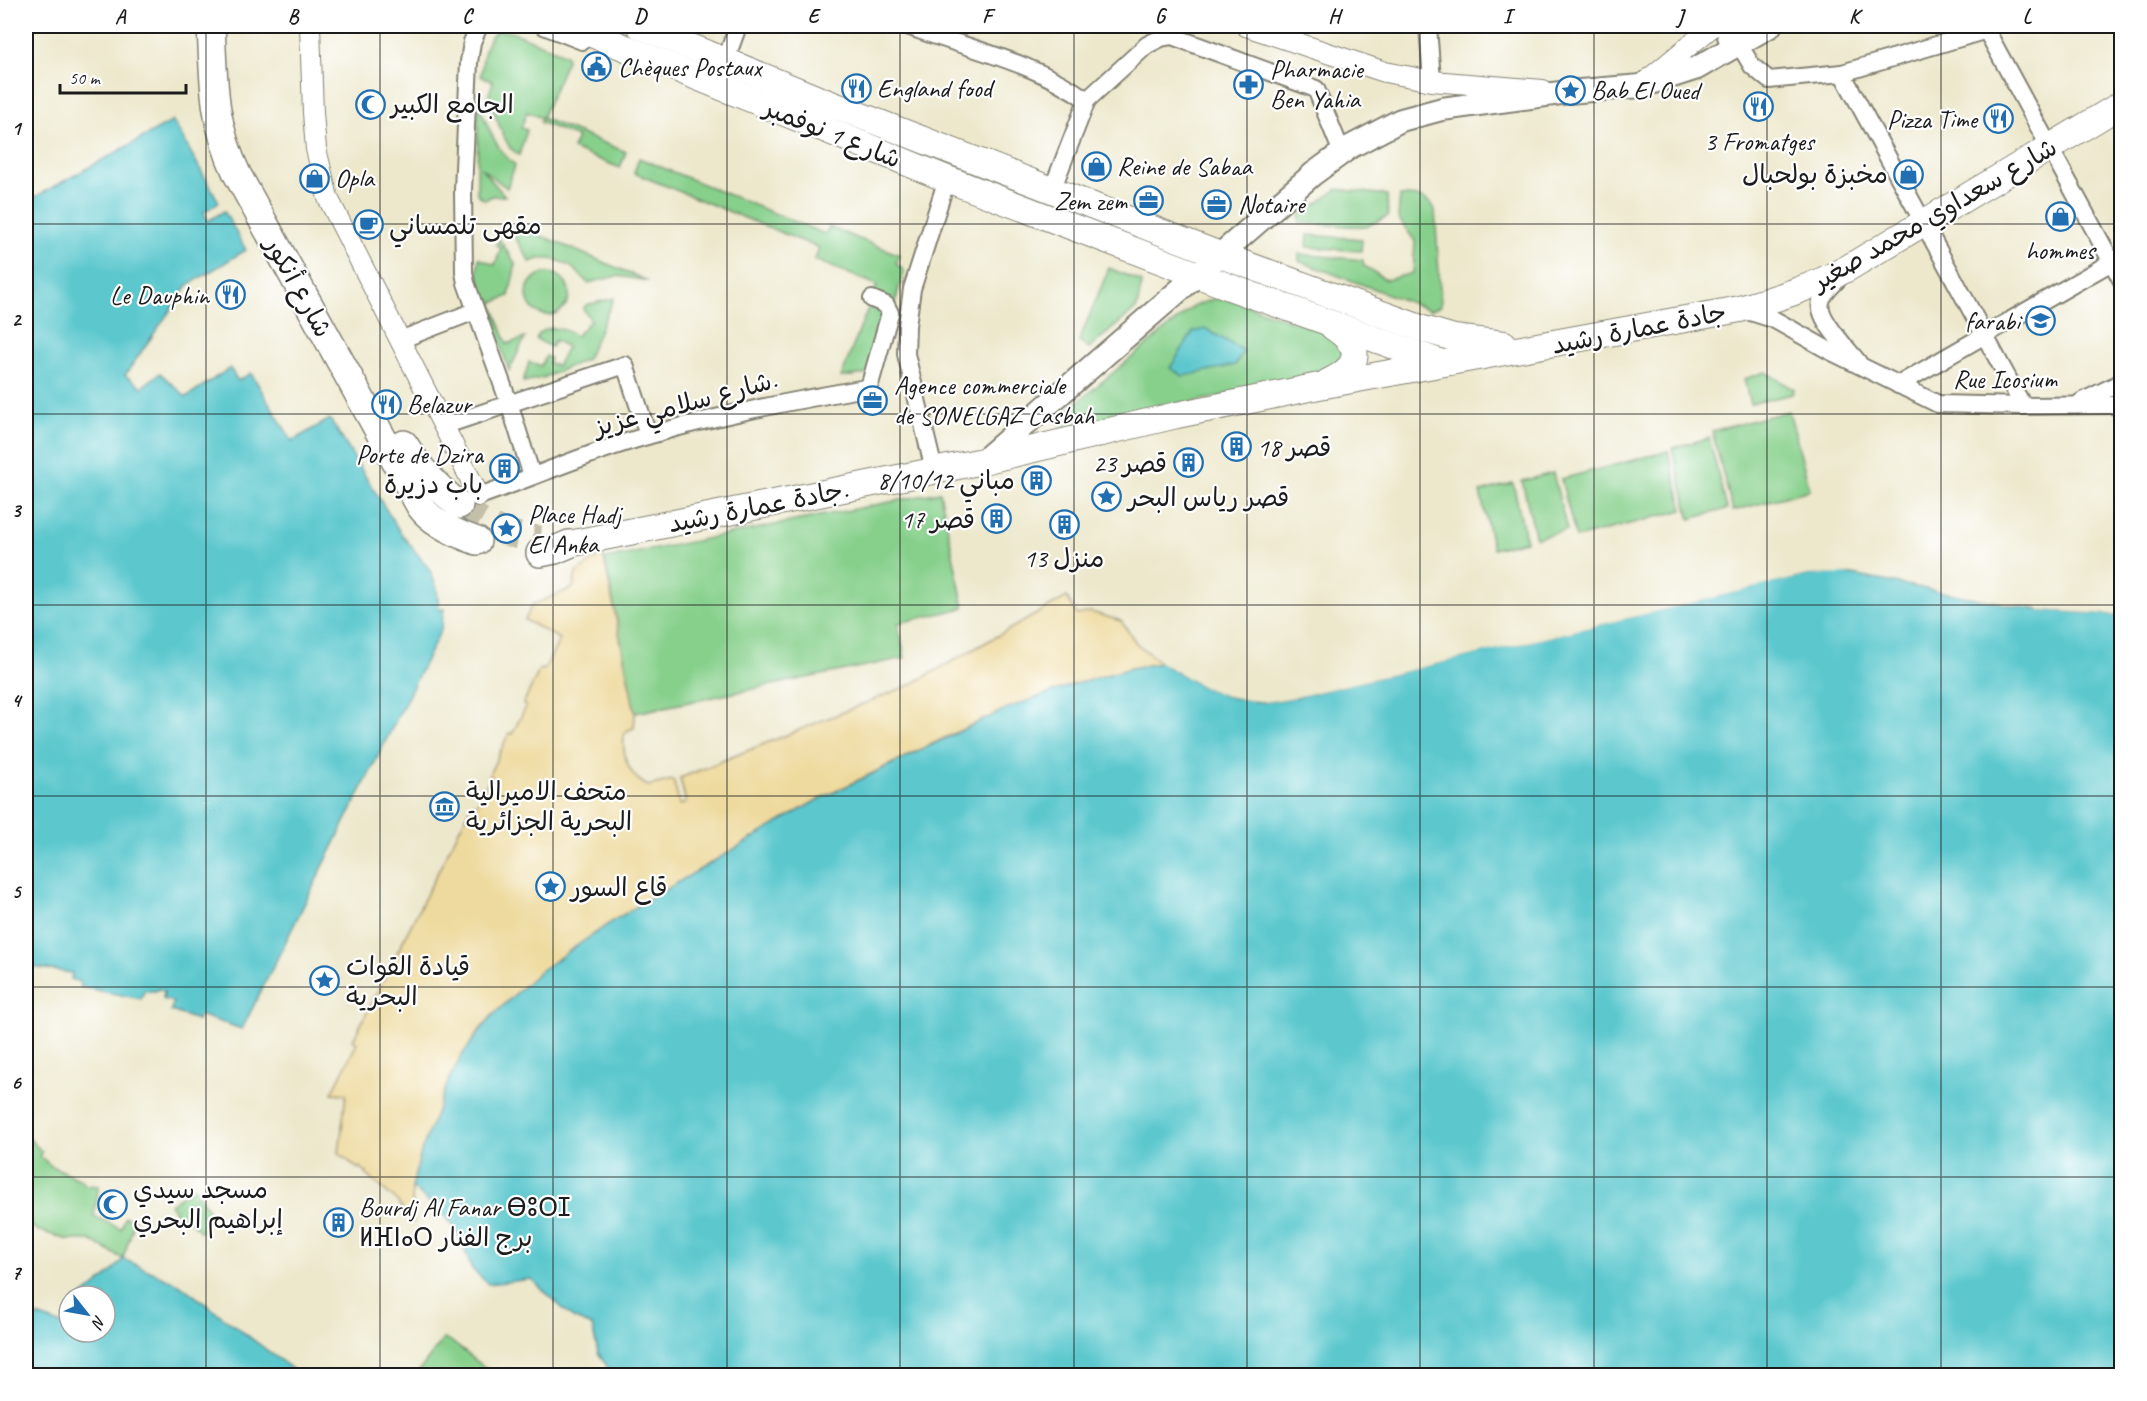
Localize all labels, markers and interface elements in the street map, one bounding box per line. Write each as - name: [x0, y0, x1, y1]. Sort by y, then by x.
- text: A: [115, 4, 127, 29]
- text: B: [288, 4, 300, 29]
- text: C: [462, 4, 474, 29]
- text: D: [634, 4, 648, 29]
- text: E: [808, 4, 822, 29]
- text: F: [982, 4, 996, 29]
- text: G: [1155, 4, 1168, 29]
- text: H: [1328, 4, 1343, 29]
- text: I: [1503, 4, 1516, 29]
- text: J: [1675, 4, 1687, 29]
- text: K: [1849, 4, 1863, 29]
- text: L: [2023, 4, 2033, 29]
- public building icon: Chèques Postaux: [581, 51, 613, 83]
- place label: Chèques Postaux: [618, 51, 763, 84]
- place label: Pharmacie Ben Yahia: [1270, 53, 1365, 116]
- scale bar: [60, 57, 186, 95]
- text: 50 m: [69, 67, 102, 89]
- pharmacy icon: Pharmacie Ben Yahia: [1233, 68, 1265, 100]
- restaurant icon: England food: [840, 72, 872, 104]
- place label: England food: [877, 72, 996, 105]
- place icon: Bab El Oued: [1554, 74, 1586, 106]
- place label: Bab El Oued: [1591, 74, 1703, 107]
- mosque icon: الجامع الكبير: [354, 88, 386, 120]
- place label: الجامع الكبير: [389, 88, 514, 123]
- street label: شارع 1 نوفمبر: [758, 90, 906, 177]
- restaurant icon: 3 Fromatges: [1743, 91, 1775, 123]
- place label: Pizza Time: [1887, 103, 1980, 136]
- restaurant icon: Pizza Time: [1982, 103, 2014, 135]
- text: 1: [12, 116, 23, 141]
- place label: 3 Fromatges: [1704, 125, 1816, 158]
- street label: شارع سعداوي محمد صغير: [1804, 131, 2064, 301]
- shop icon: Reine de Sabaa: [1080, 150, 1112, 182]
- place label: Reine de Sabaa: [1117, 150, 1253, 183]
- place label: مخبزة بولحبال: [1742, 158, 1888, 191]
- shop icon: مخبزة بولحبال: [1893, 158, 1925, 190]
- shop icon: Opla: [298, 162, 330, 194]
- place label: Opla: [335, 162, 375, 195]
- place label: Zem zem: [1054, 185, 1128, 218]
- office icon: Zem zem: [1132, 185, 1164, 217]
- office icon: Notaire: [1201, 188, 1233, 220]
- place label: Notaire: [1238, 188, 1307, 221]
- shop icon: hommes: [2044, 200, 2076, 232]
- cafe icon: مقهى تلمساني: [352, 209, 384, 241]
- place label: مقهى تلمساني: [389, 209, 542, 248]
- street label: شارع أنكور: [256, 229, 340, 344]
- place label: hommes: [2025, 234, 2097, 267]
- place label: Le Dauphin: [110, 279, 210, 312]
- restaurant icon: Le Dauphin: [214, 279, 246, 311]
- street label: جادة عمارة رشيد: [1549, 295, 1729, 362]
- place label: farabi: [1965, 305, 2023, 338]
- school or university icon: farabi: [2025, 305, 2057, 337]
- text: 2: [12, 307, 23, 332]
- street label: شارع سلامي عزيز.: [588, 363, 783, 450]
- street label: Rue Icosium: [1953, 363, 2058, 396]
- place label: Agence commerciale de SONELGAZ Casbah: [894, 369, 1096, 432]
- office icon: Agence commerciale de SONELGAZ Casbah: [857, 384, 889, 416]
- restaurant icon: Belazur: [370, 388, 402, 420]
- place label: Belazur: [407, 388, 474, 421]
- building icon: قصر 18: [1220, 431, 1252, 463]
- place label: قصر 18: [1257, 431, 1331, 464]
- place label: Porte de Dzira باب دزيرة: [356, 438, 485, 501]
- place label: قصر 23: [1093, 447, 1167, 480]
- building icon: قصر 23: [1172, 447, 1204, 479]
- building icon: Porte de Dzira باب دزيرة: [488, 453, 520, 485]
- place label: مباني 8/10/12: [877, 464, 1015, 503]
- building icon: مباني 8/10/12: [1020, 464, 1052, 496]
- street label: جادة عمارة رشيد.: [666, 473, 851, 540]
- place icon: قصر رياس البحر: [1091, 481, 1123, 513]
- place label: قصر رياس البحر: [1126, 481, 1289, 514]
- text: 3: [12, 498, 23, 523]
- place label: Place Hadj El Anka: [528, 498, 623, 561]
- place label: قصر 17: [901, 503, 975, 536]
- building icon: قصر 17: [980, 503, 1012, 535]
- building icon: منزل 13: [1048, 508, 1080, 540]
- place icon: Place Hadj El Anka: [491, 513, 523, 545]
- place label: منزل 13: [1024, 542, 1104, 575]
- text: 4: [12, 688, 24, 713]
- place label: متحف الاميرالية البحرية الجزائرية: [466, 775, 632, 838]
- museum icon: متحف الاميرالية البحرية الجزائرية: [429, 790, 461, 822]
- place icon: قاع السور: [534, 871, 566, 903]
- place label: قاع السور: [569, 871, 667, 905]
- text: 5: [12, 879, 23, 904]
- place label: قيادة القوات البحرية: [346, 950, 470, 1013]
- place icon: قيادة القوات البحرية: [309, 965, 341, 997]
- text: 6: [11, 1070, 22, 1095]
- place label: مسجد سيدي إبراهيم البحري: [133, 1173, 283, 1239]
- mosque icon: مسجد سيدي إبراهيم البحري: [96, 1188, 128, 1220]
- place label: Bourdj Al Fanar ⴱⵓⵔⵊ ⵍⴼⵏⴰⵔ برج الفنار: [359, 1191, 571, 1255]
- building icon: Bourdj Al Fanar ⴱⵓⵔⵊ ⵍⴼⵏⴰⵔ برج الفنار: [322, 1206, 354, 1238]
- text: 7: [12, 1260, 23, 1285]
- north arrow: [57, 1284, 117, 1344]
- text: N: [86, 1312, 110, 1333]

